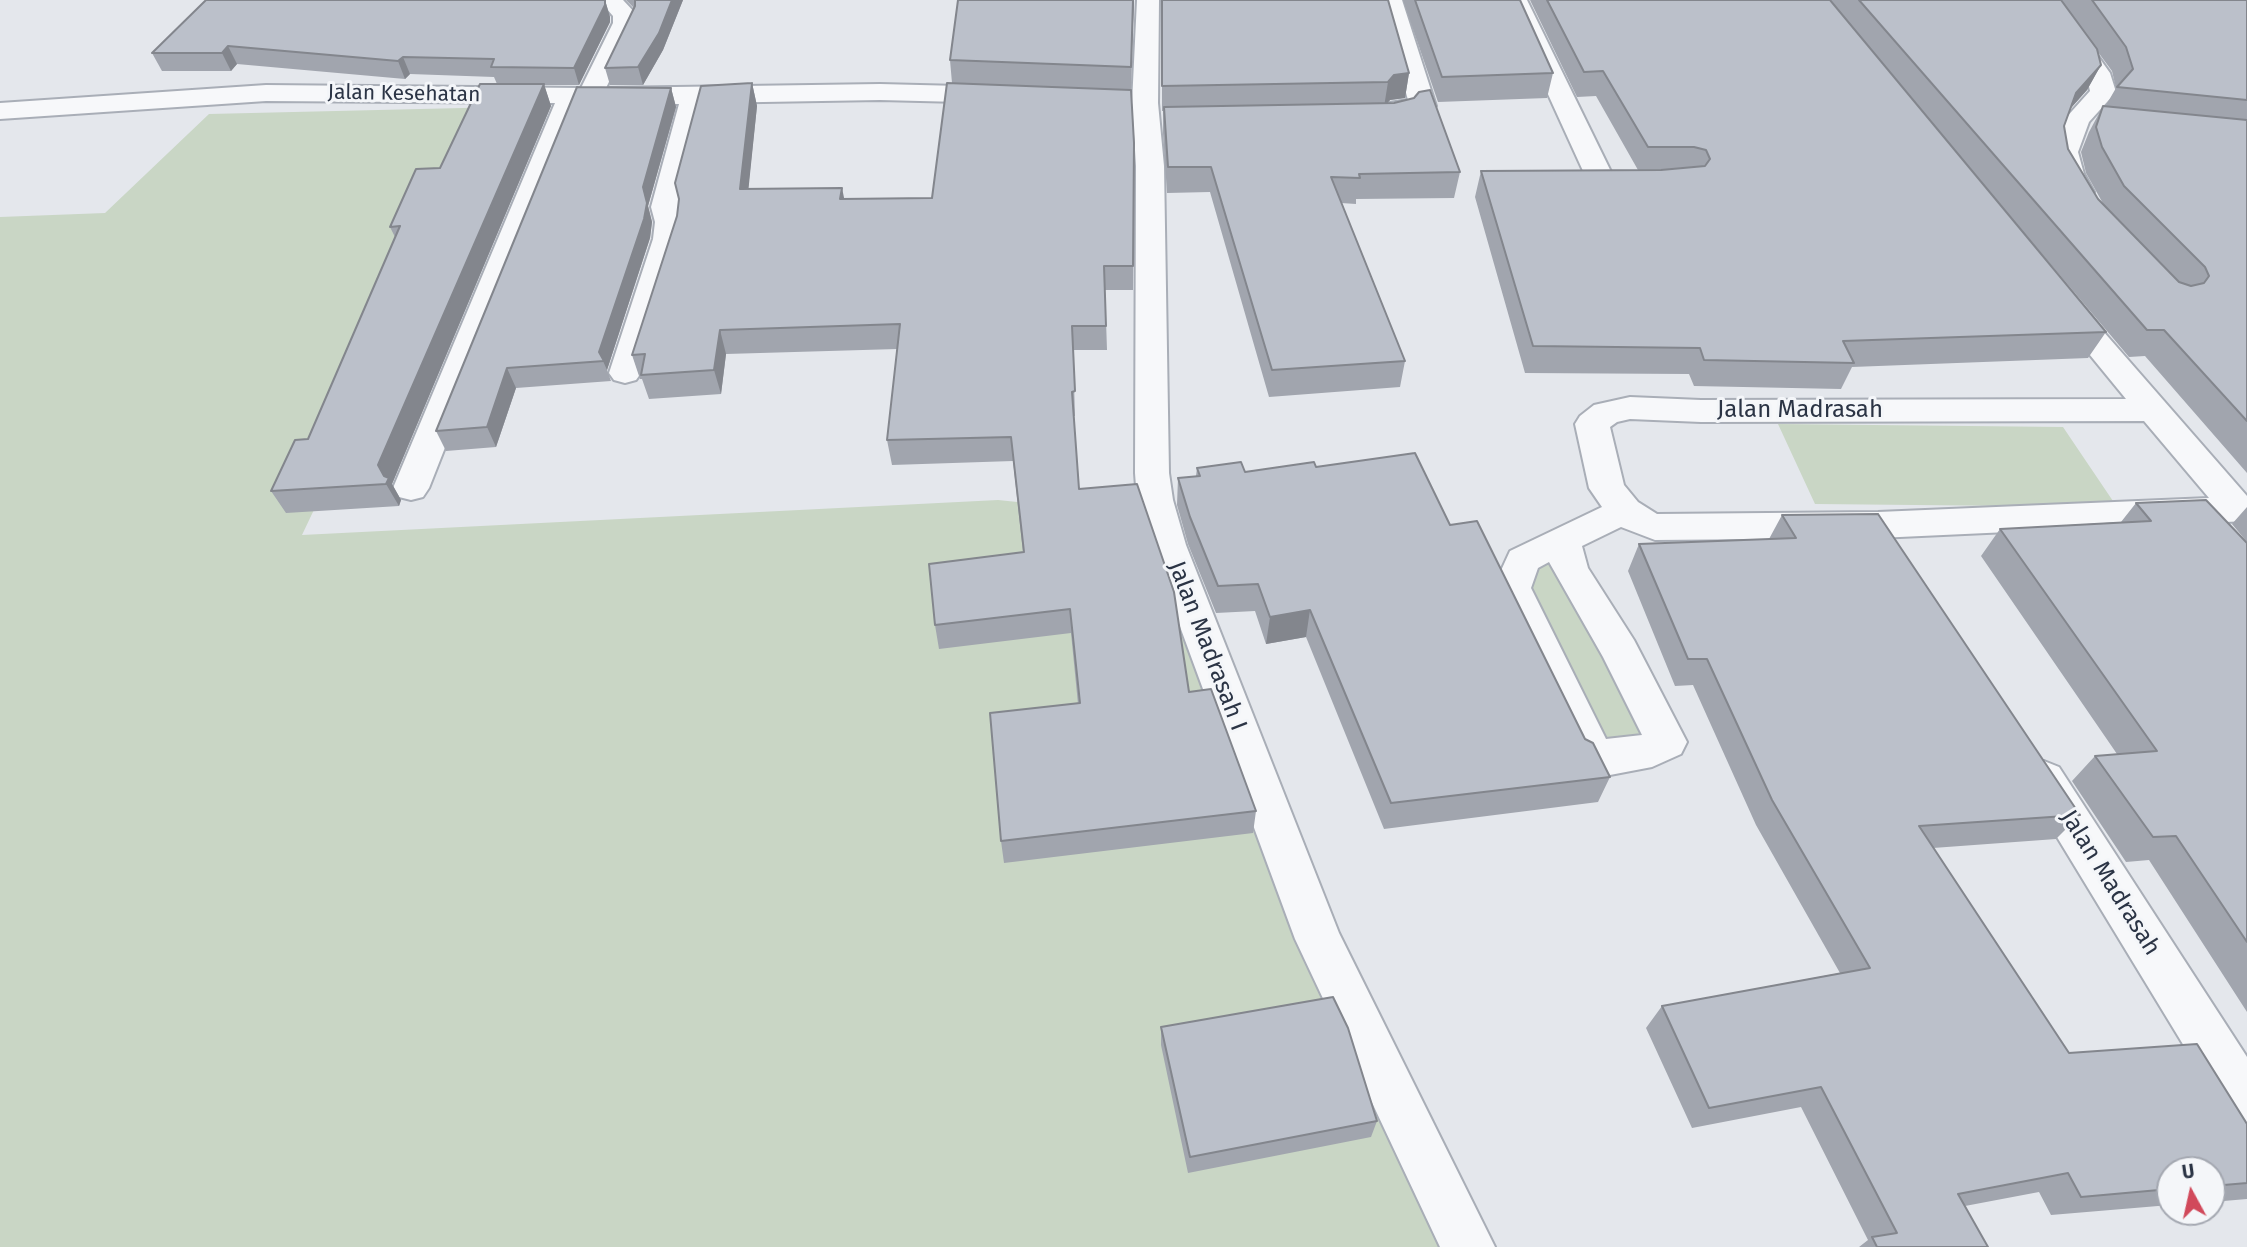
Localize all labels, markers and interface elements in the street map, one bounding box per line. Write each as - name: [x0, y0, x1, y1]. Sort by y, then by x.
- street label: Jalan Kesehatan: [327, 80, 481, 108]
- street label: Jalan Madrasah: [1717, 396, 1883, 424]
- street label: Jalan Madrasah I: [1161, 557, 1253, 735]
- street label: Jalan Madrasah: [2054, 805, 2166, 961]
- north arrow: [2156, 1156, 2226, 1226]
- text: U: [2181, 1159, 2196, 1184]

